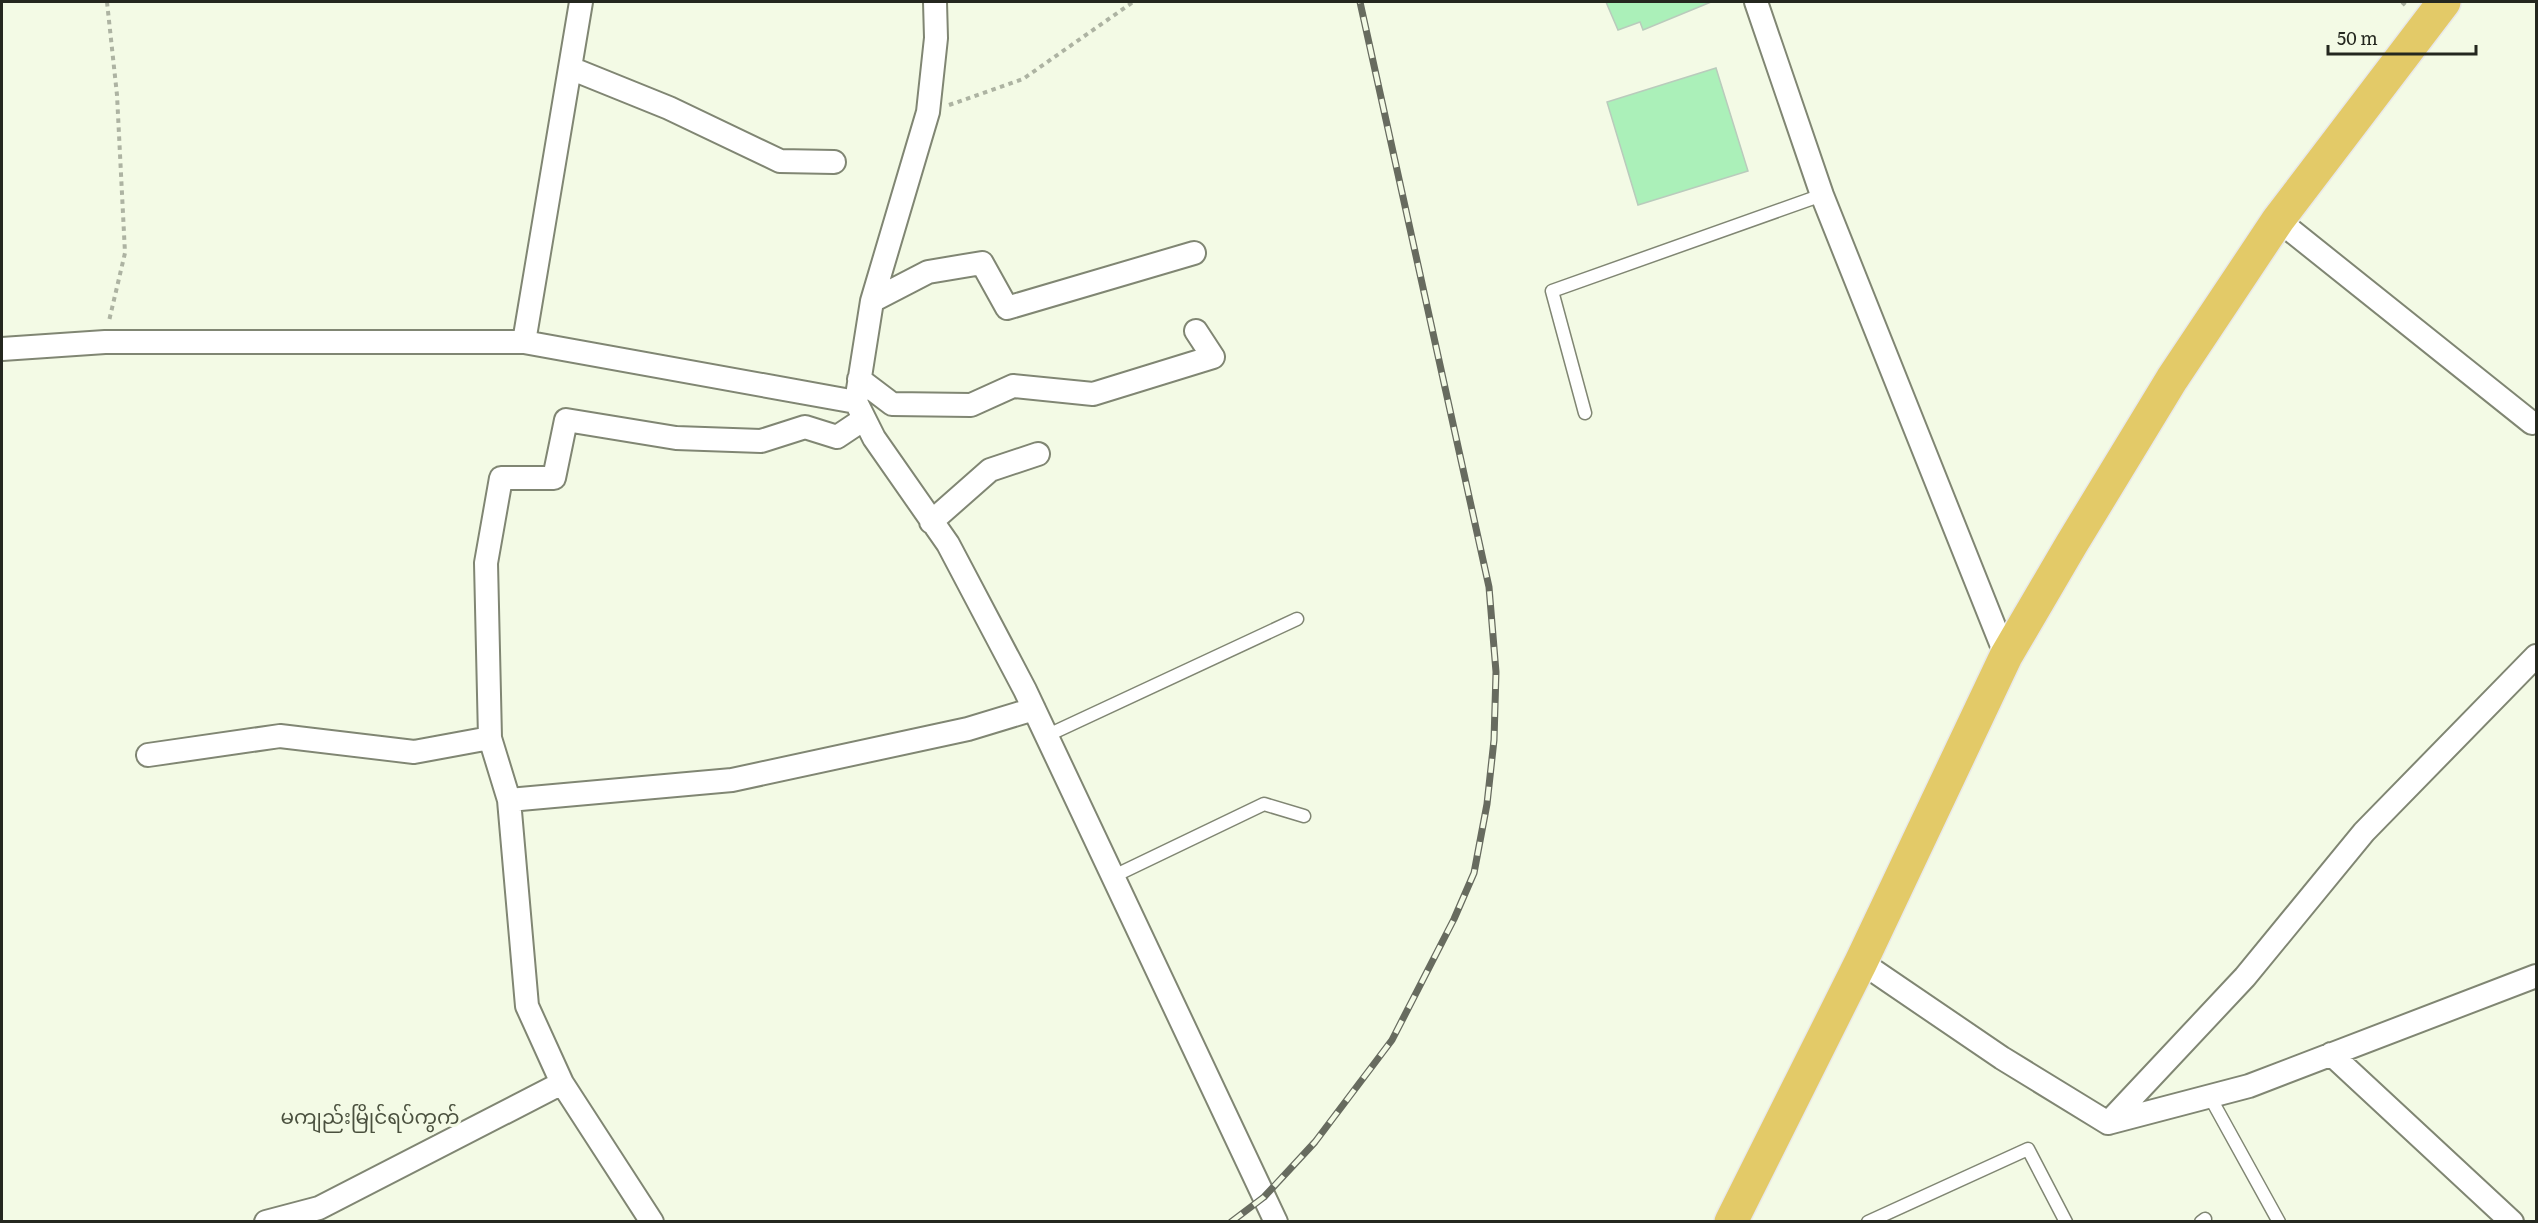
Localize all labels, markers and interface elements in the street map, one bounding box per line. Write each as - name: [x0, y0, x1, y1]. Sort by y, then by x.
- scale bar: [2328, 18, 2476, 56]
- text: 50 m: [2337, 24, 2378, 51]
- district label: မကျည်းမြိုင်ရပ်ကွက်: [281, 1100, 459, 1133]

